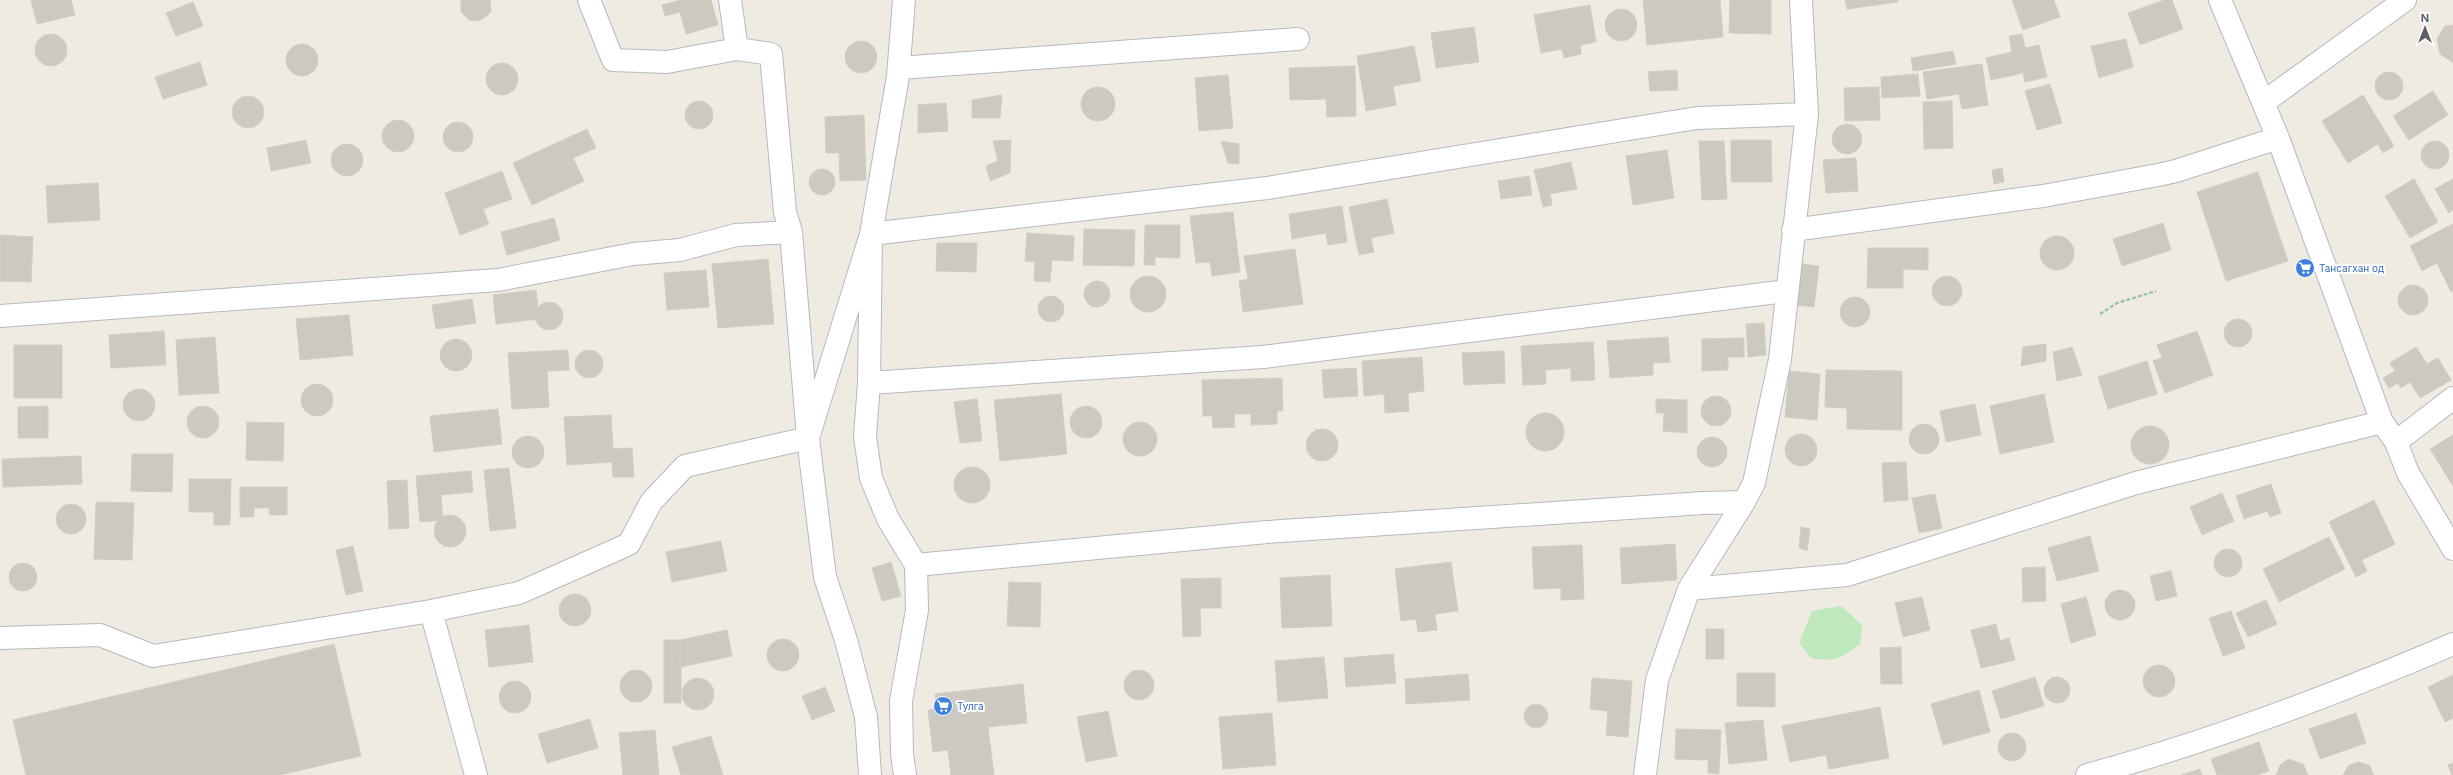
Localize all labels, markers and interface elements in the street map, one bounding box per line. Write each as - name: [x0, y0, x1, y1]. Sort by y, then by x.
- north arrow: [2405, 8, 2445, 48]
- text: N: [2421, 11, 2429, 25]
- supermarket icon: Тансагхан од: [2294, 257, 2316, 279]
- place label: Тансагхан од: [2319, 262, 2384, 274]
- supermarket icon: Тулга: [932, 695, 954, 717]
- place label: Тулга: [957, 700, 984, 712]

